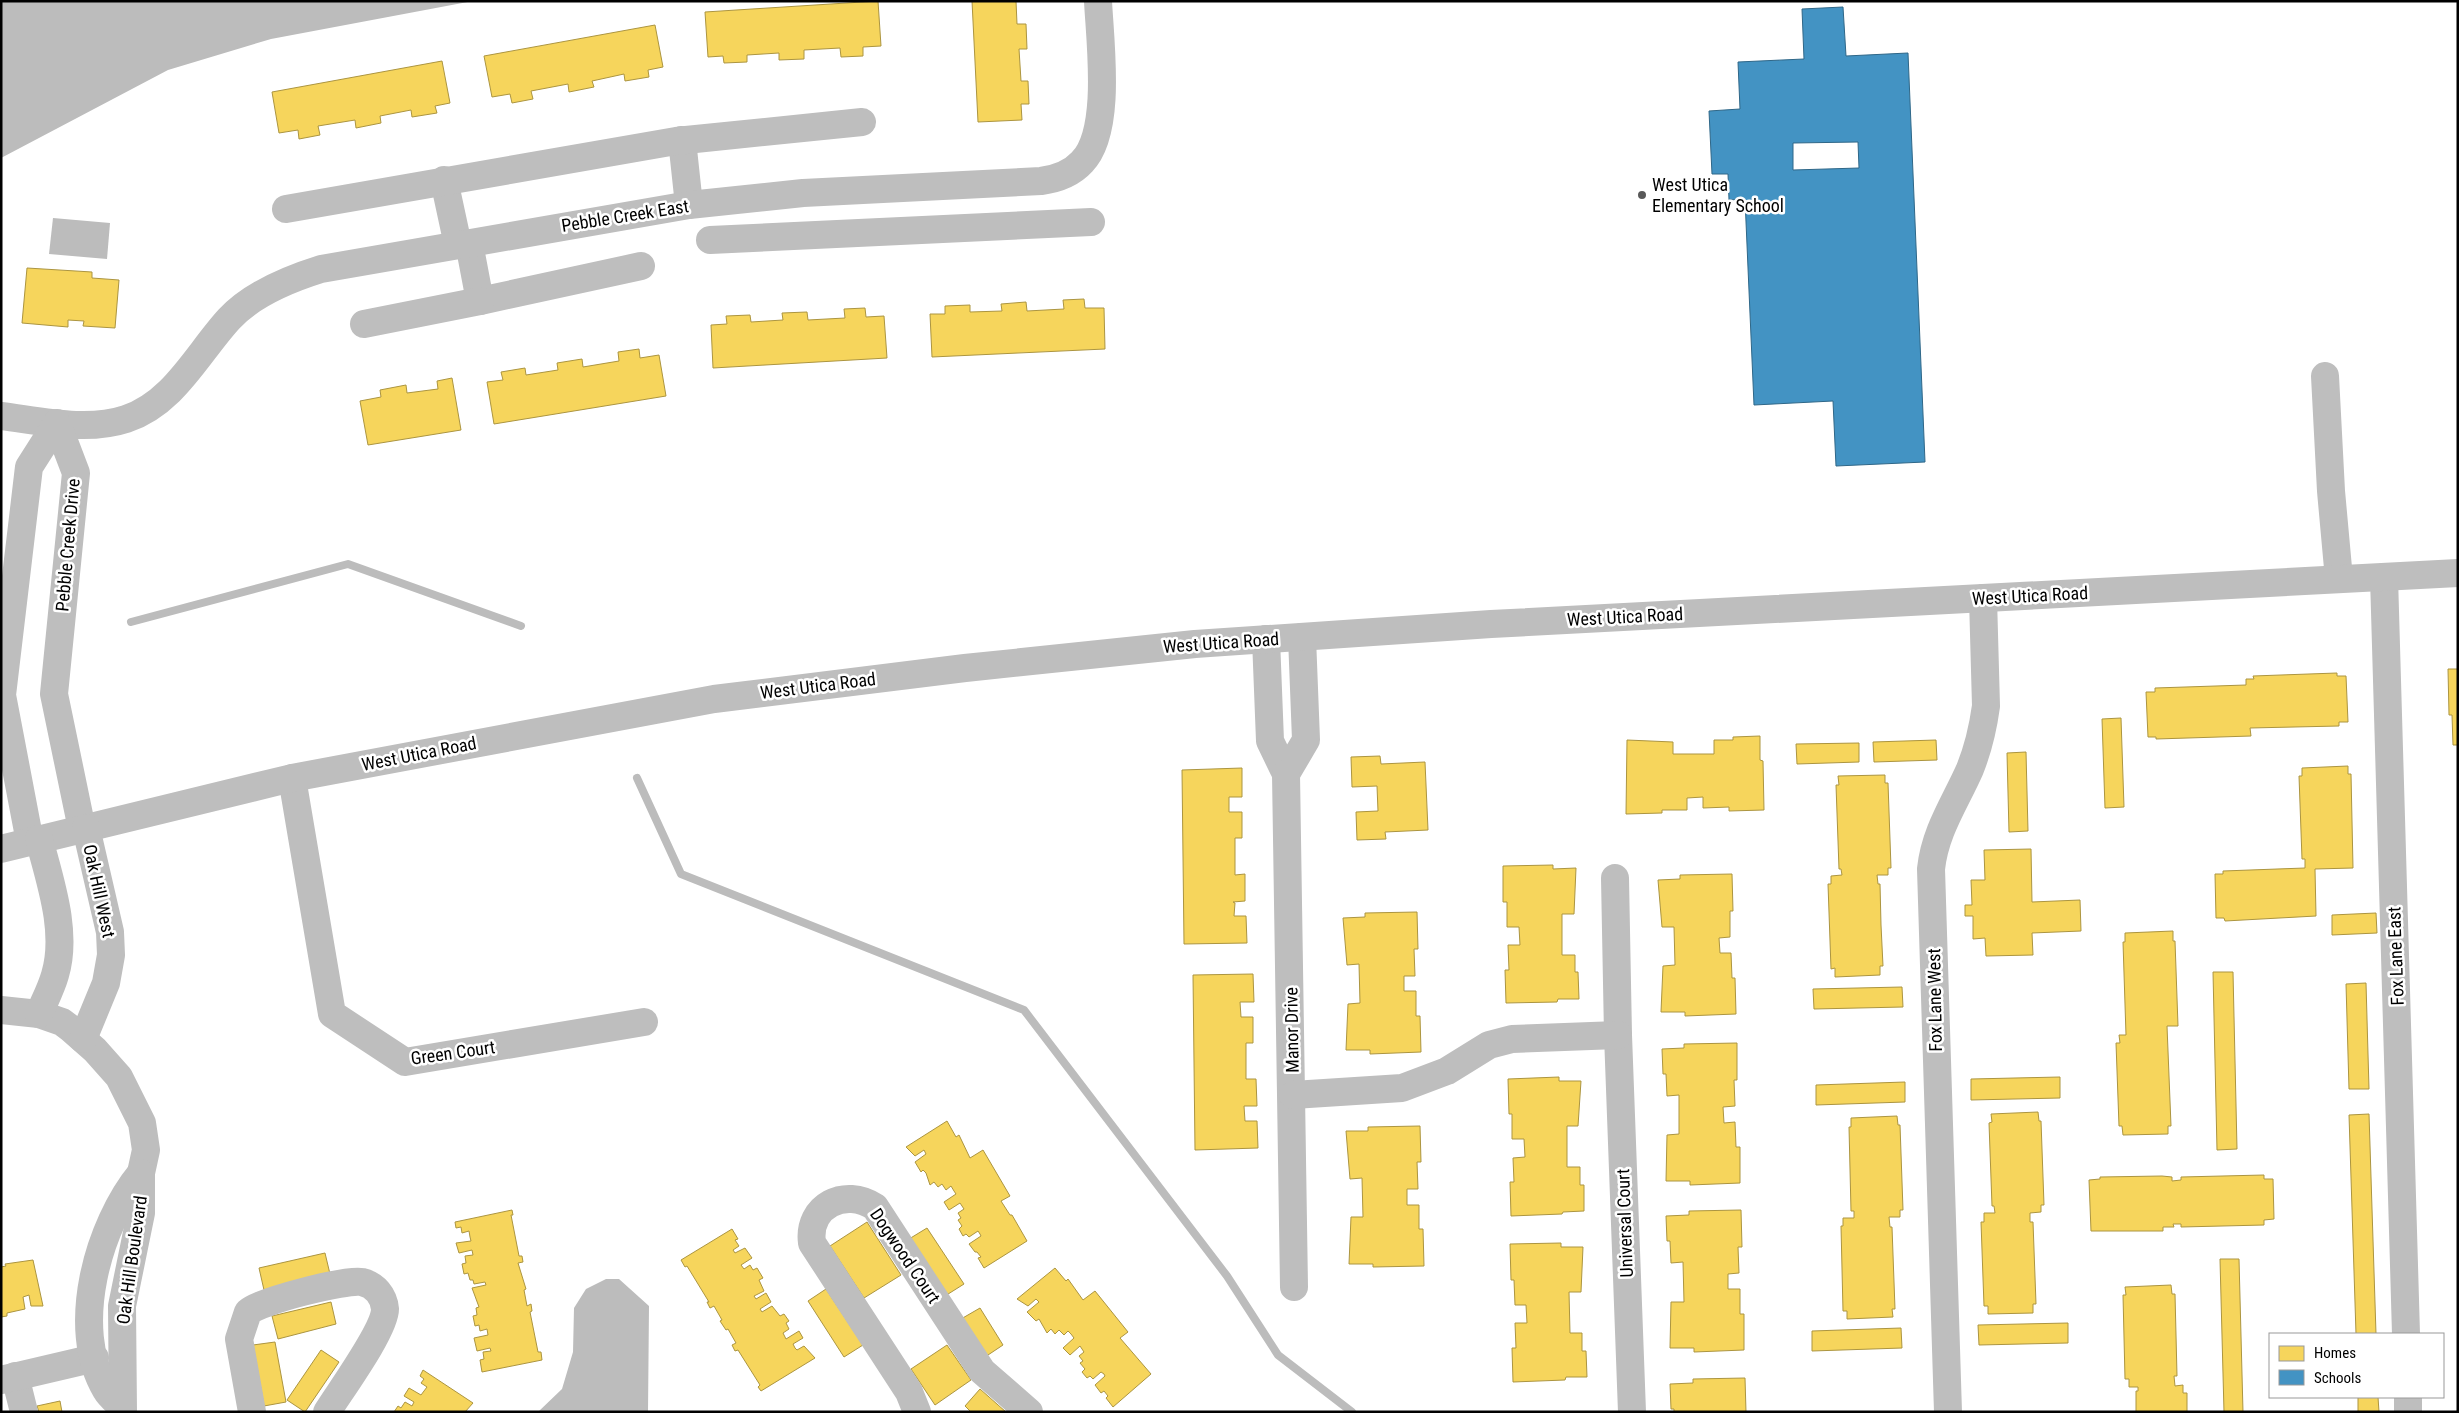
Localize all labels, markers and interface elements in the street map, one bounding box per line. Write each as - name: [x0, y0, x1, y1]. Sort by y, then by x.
- place label: West Utica Elementary School: [1652, 174, 1784, 216]
- marker: West Utica Elementary School: [1636, 189, 1648, 201]
- street label: Pebble Creek East: [560, 195, 690, 236]
- street label: Pebble Creek Drive: [51, 478, 84, 612]
- street label: West Utica Road: [1971, 582, 2089, 609]
- street label: West Utica Road: [1566, 603, 1684, 630]
- street label: West Utica Road: [1162, 628, 1280, 657]
- street label: West Utica Road: [759, 668, 877, 703]
- street label: West Utica Road: [360, 732, 478, 775]
- street label: Oak Hill West: [79, 842, 120, 939]
- street label: Fox Lane East: [2383, 906, 2408, 1006]
- street label: Fox Lane West: [1923, 948, 1946, 1052]
- street label: Manor Drive: [1280, 987, 1303, 1073]
- street label: Green Court: [409, 1036, 496, 1069]
- street label: Universal Court: [1612, 1168, 1637, 1278]
- street label: Oak Hill Boulevard: [112, 1194, 151, 1326]
- street label: Dogwood Court: [866, 1204, 945, 1307]
- legend: [2269, 1333, 2444, 1398]
- text: Homes: [2314, 1344, 2356, 1362]
- text: Schools: [2314, 1369, 2361, 1387]

